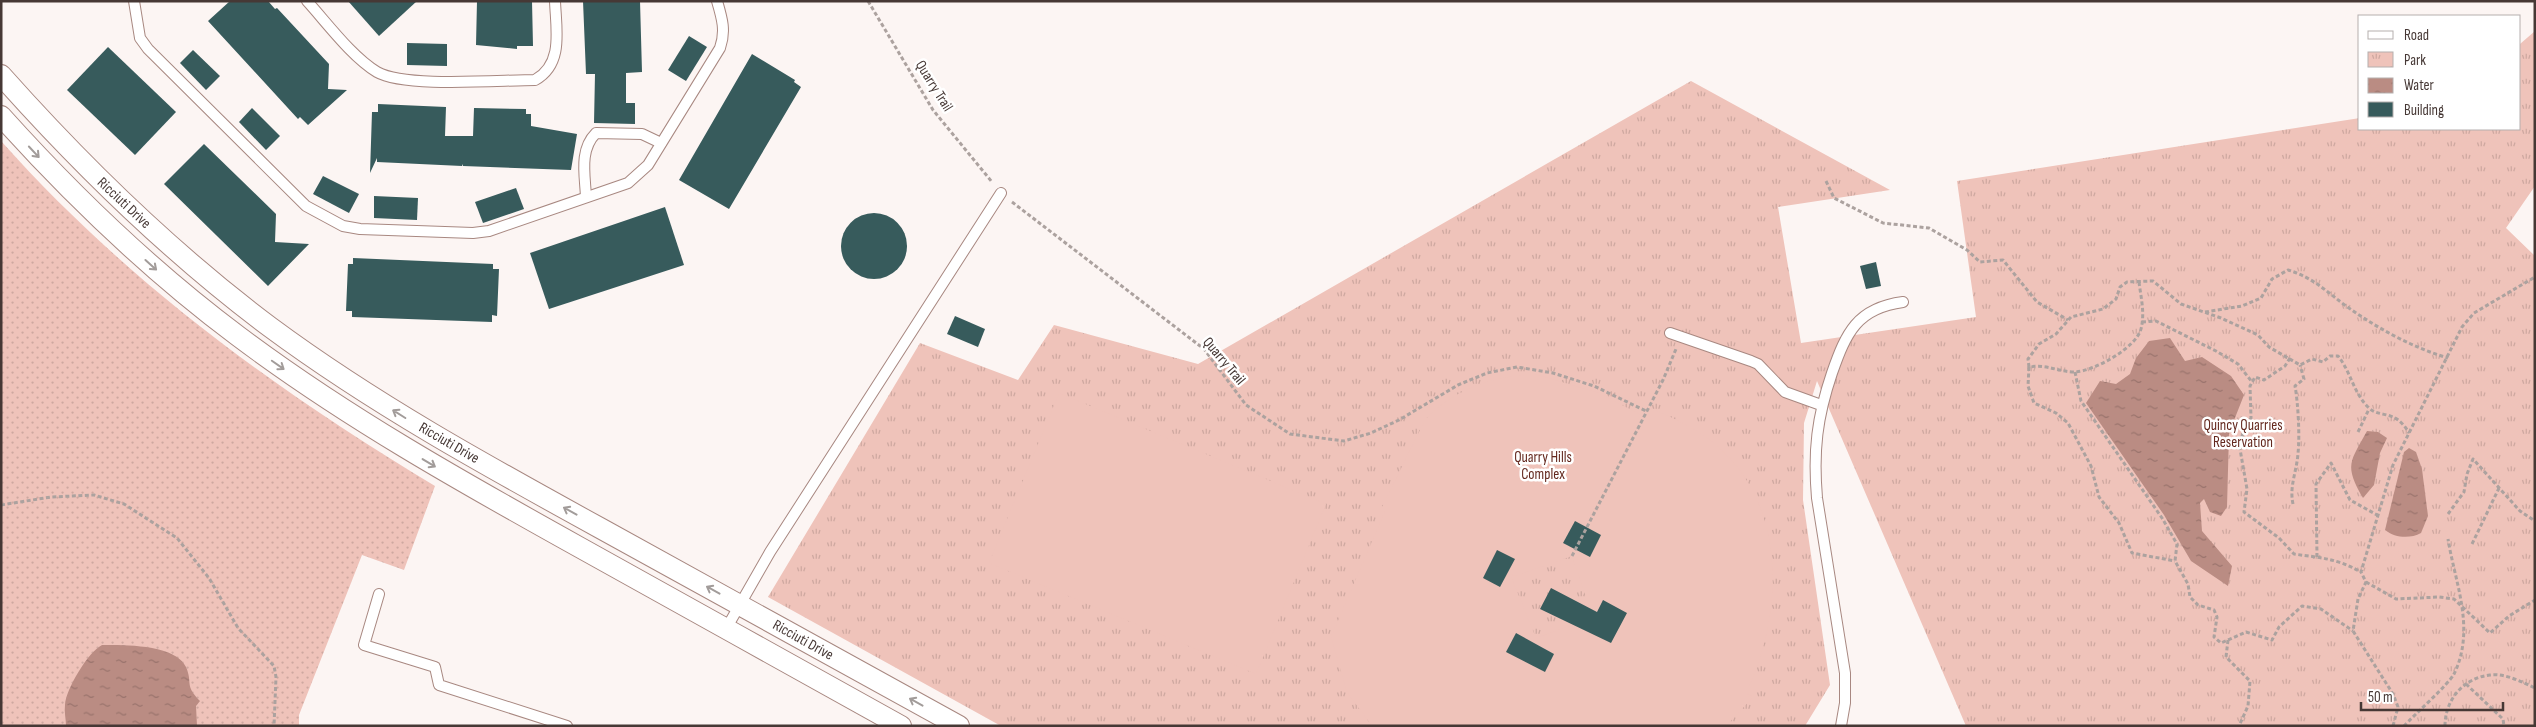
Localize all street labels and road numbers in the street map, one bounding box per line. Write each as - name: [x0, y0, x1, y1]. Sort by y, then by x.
- street label: Quarry Trail: [911, 57, 957, 115]
- street label: Ricciuti Drive: [93, 173, 155, 233]
- street label: Quarry Trail: [1198, 333, 1250, 389]
- street label: Ricciuti Drive: [415, 418, 483, 468]
- street label: Ricciuti Drive: [769, 616, 837, 664]

